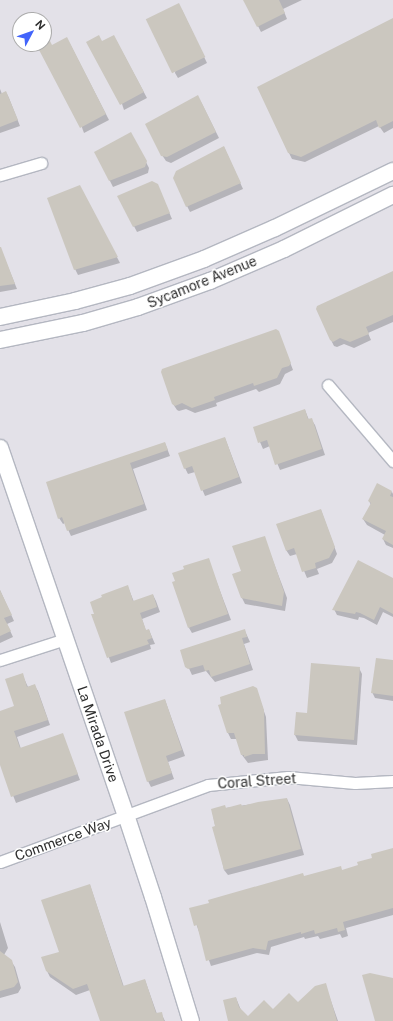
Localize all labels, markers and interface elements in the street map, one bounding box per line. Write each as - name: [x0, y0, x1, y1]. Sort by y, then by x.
- north arrow: [12, 12, 52, 52]
- text: N: [33, 18, 48, 32]
- street label: Sycamore Avenue: [145, 252, 259, 312]
- street label: La Mirada Drive: [74, 684, 122, 784]
- street label: Coral Street: [217, 770, 297, 792]
- street label: Commerce Way: [12, 814, 114, 864]

